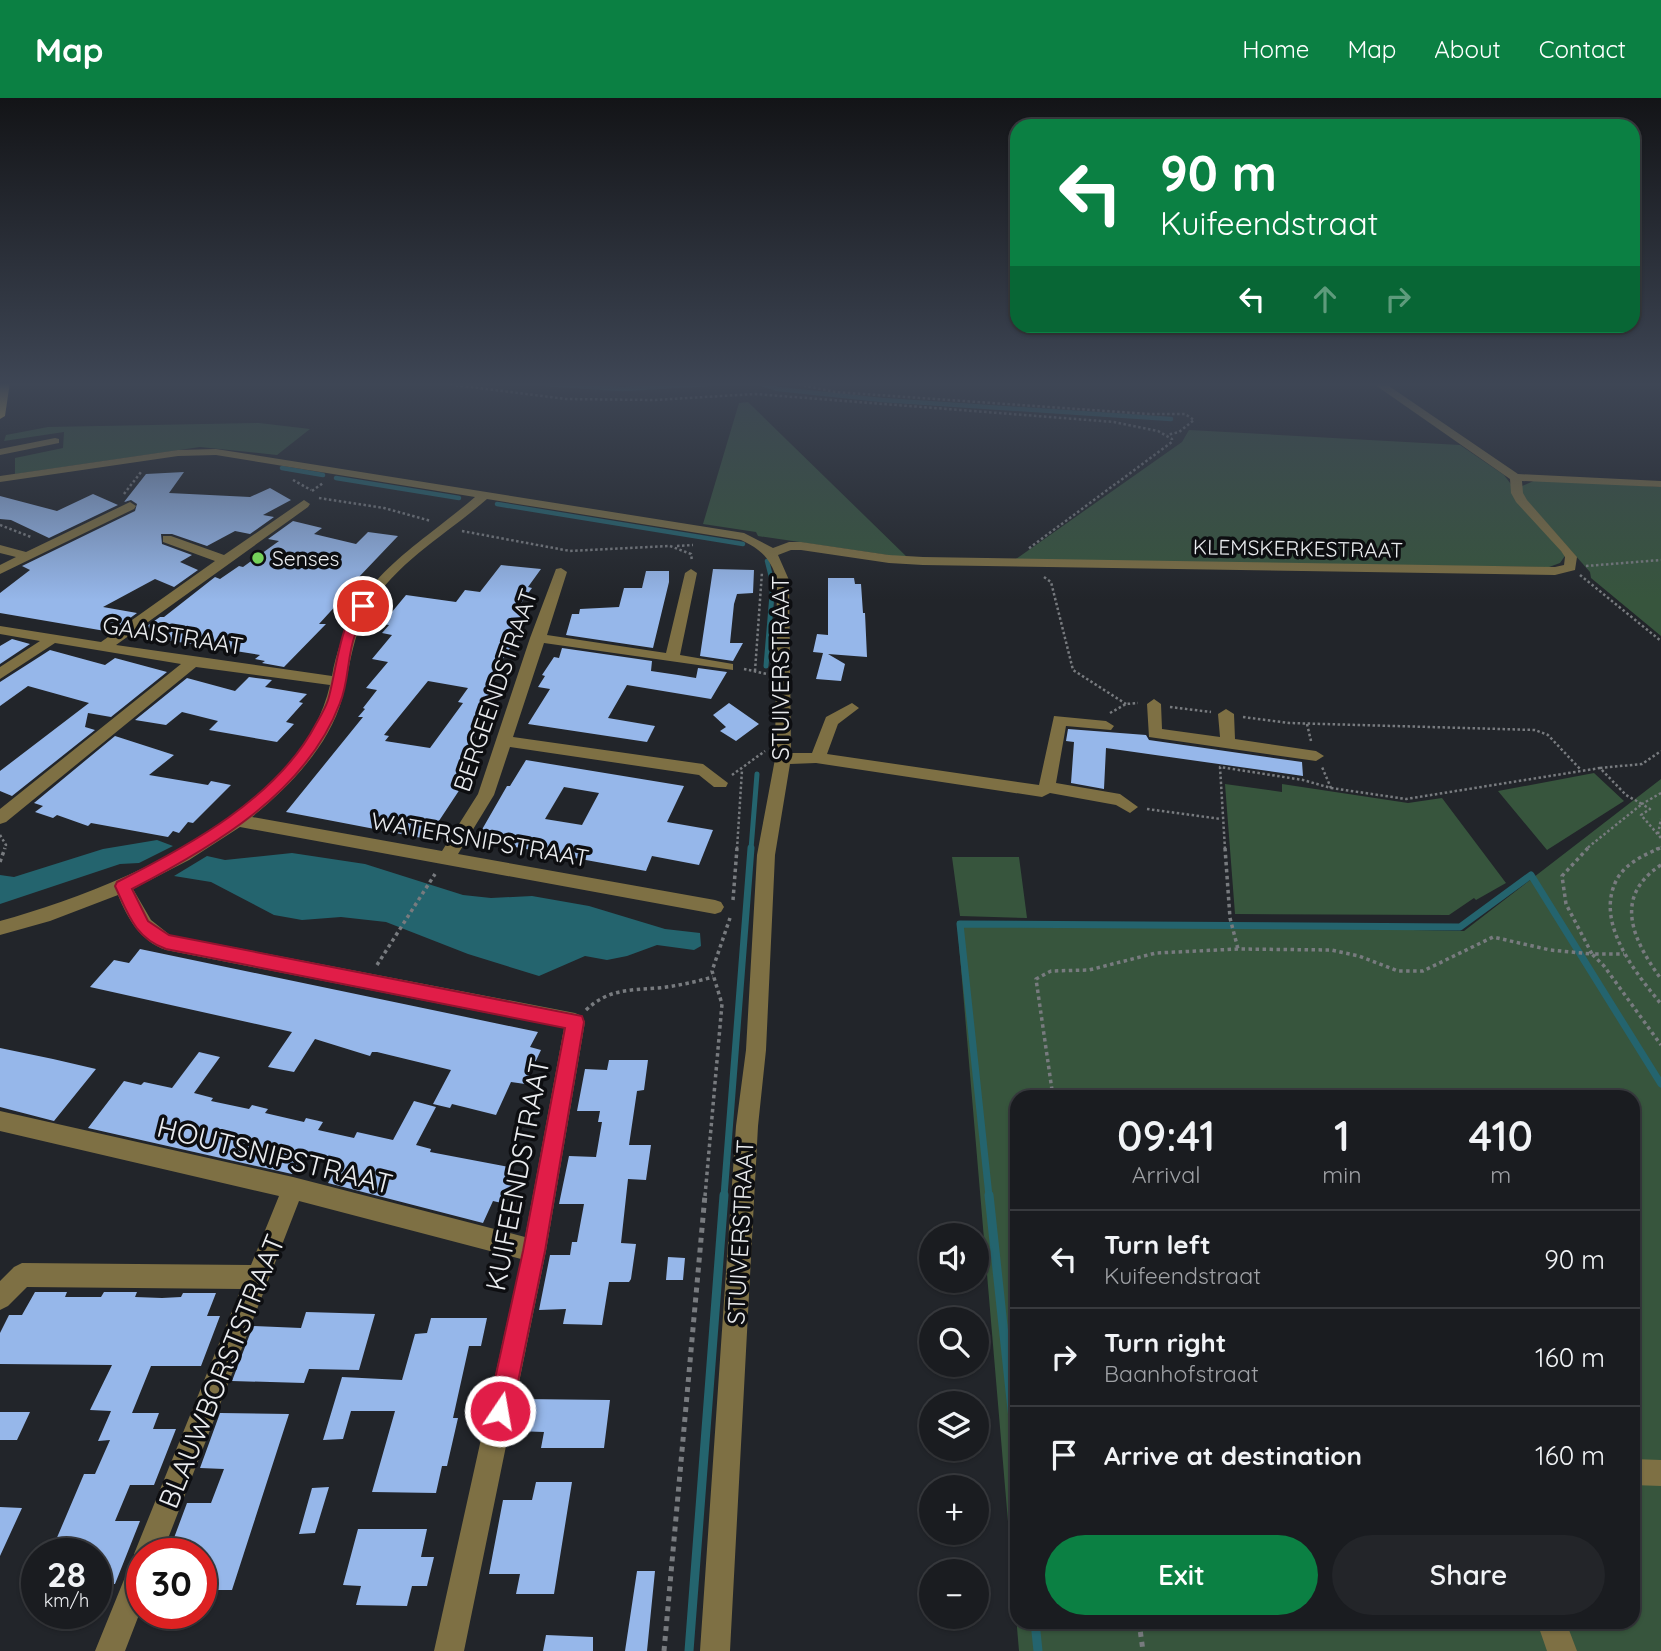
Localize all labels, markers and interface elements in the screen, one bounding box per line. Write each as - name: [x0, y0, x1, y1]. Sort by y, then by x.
- text: Map: [35, 29, 103, 70]
- text: Home: [1242, 34, 1309, 64]
- text: Map: [1347, 34, 1396, 64]
- text: About: [1434, 34, 1501, 64]
- text: Contact: [1539, 34, 1626, 64]
- text: 90 m: [1160, 142, 1277, 203]
- icon: left: [1045, 147, 1136, 238]
- text: Kuifeendstraat: [1160, 203, 1378, 243]
- icon: left: [1233, 280, 1271, 318]
- icon: ahead: [1306, 280, 1344, 318]
- icon: right: [1379, 280, 1417, 318]
- street label: KLEMSKERKESTRAAT: [1193, 533, 1403, 563]
- place label: Senses: [272, 545, 339, 571]
- marker: Senses: [250, 550, 266, 566]
- street label: STUIVERSTRAAT: [765, 575, 795, 761]
- pin: [333, 576, 393, 636]
- street label: BERGEENDSTRAAT: [446, 585, 544, 795]
- icon: arrive: [344, 587, 382, 625]
- street label: GAAISTRAAT: [100, 609, 246, 661]
- street label: WATERSNIPSTRAAT: [369, 805, 591, 873]
- street label: KUIFEENDSTRAAT: [477, 1054, 557, 1294]
- street label: HOUTSNIPSTRAAT: [154, 1109, 396, 1201]
- text: 09:41: [1117, 1109, 1215, 1162]
- text: 1: [1334, 1109, 1350, 1162]
- text: 410: [1468, 1109, 1533, 1162]
- street label: STUIVERSTRAAT: [720, 1139, 760, 1325]
- text: Arrival: [1132, 1160, 1201, 1189]
- text: min: [1322, 1160, 1362, 1189]
- text: m: [1490, 1160, 1511, 1189]
- map controls: [919, 1223, 989, 1629]
- button: sound: [919, 1223, 989, 1293]
- text: Turn left: [1104, 1228, 1211, 1261]
- street label: BLAUWBORSTSTRAAT: [150, 1229, 292, 1513]
- icon: left: [1045, 1240, 1083, 1278]
- text: 90 m: [1544, 1243, 1605, 1276]
- text: Kuifeendstraat: [1104, 1261, 1261, 1290]
- button: search: [919, 1307, 989, 1377]
- text: Turn right: [1104, 1326, 1226, 1359]
- icon: right: [1045, 1338, 1083, 1376]
- text: 160 m: [1535, 1341, 1605, 1374]
- text: Baanhofstraat: [1104, 1359, 1259, 1388]
- position arrow: [463, 1374, 537, 1448]
- button: layers: [919, 1391, 989, 1461]
- icon: arrive: [1045, 1436, 1083, 1474]
- text: Arrive at destination: [1104, 1439, 1362, 1472]
- text: 160 m: [1535, 1439, 1605, 1472]
- button: +: [919, 1475, 989, 1545]
- button: Exit: [1045, 1535, 1318, 1615]
- button: Share: [1332, 1535, 1605, 1615]
- speed limit sign: 30: [126, 1538, 217, 1629]
- text: 28: [47, 1552, 86, 1596]
- button: −: [919, 1559, 989, 1629]
- text: km/h: [44, 1589, 89, 1612]

